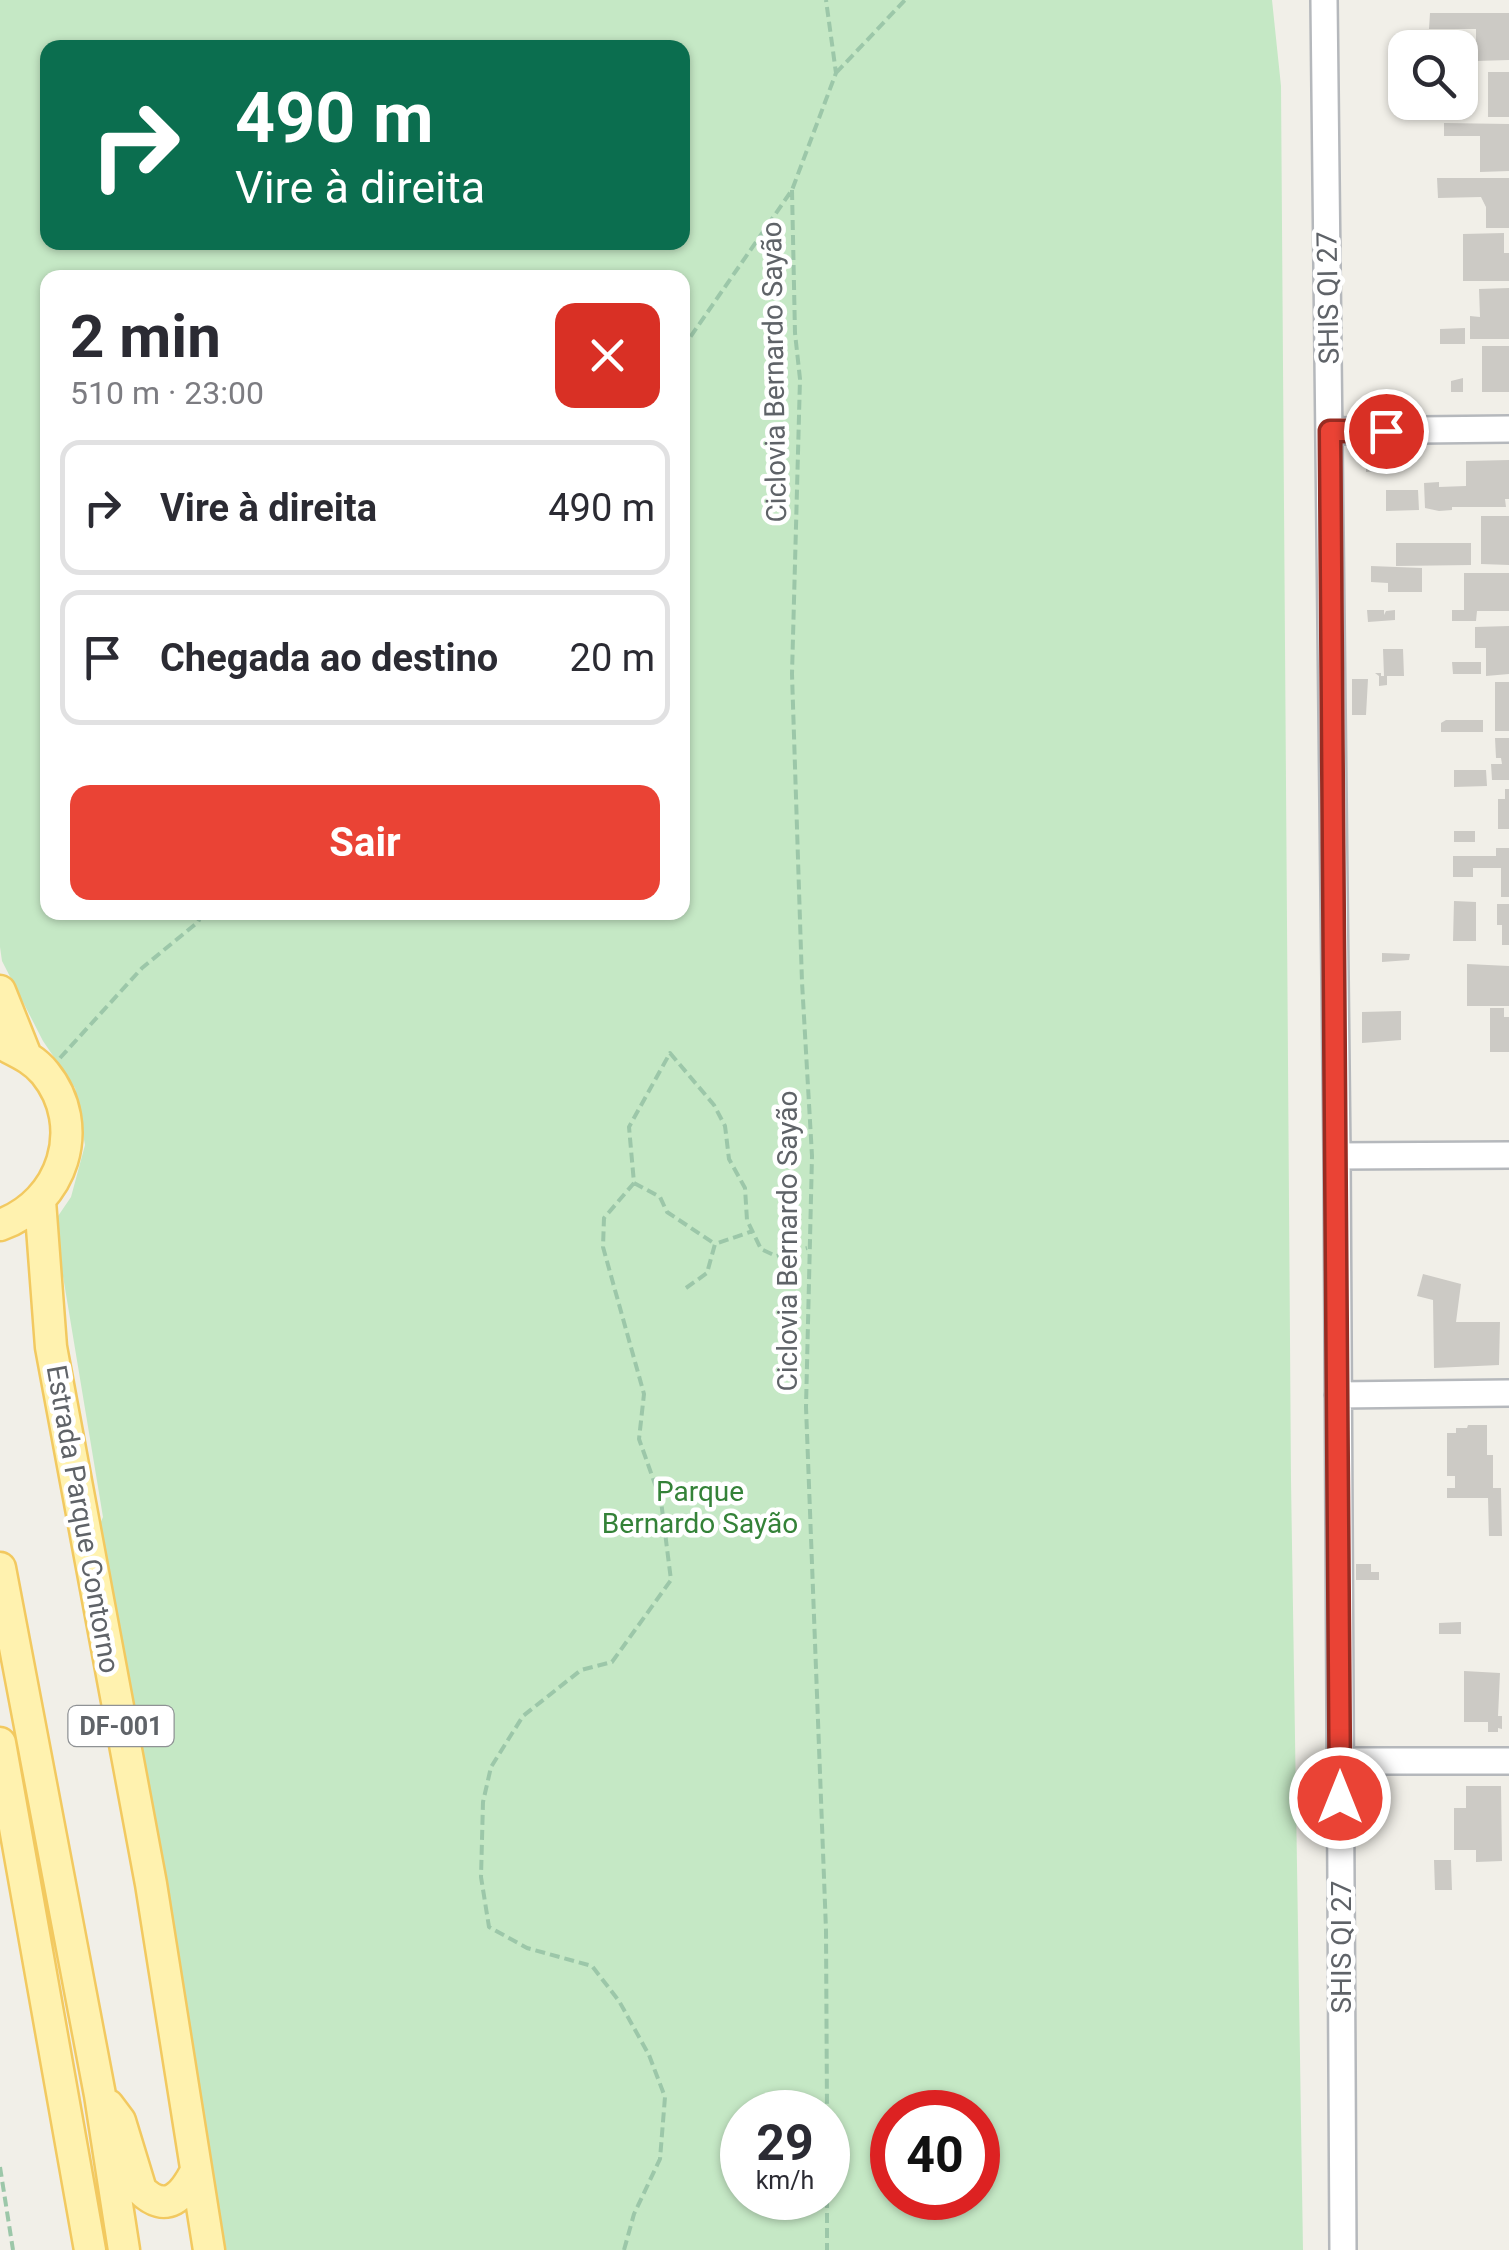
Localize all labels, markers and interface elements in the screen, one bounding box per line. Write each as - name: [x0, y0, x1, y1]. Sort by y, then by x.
- map controls: [1388, 30, 1478, 120]
- button: search: [1388, 30, 1478, 120]
- text: 490 m: [235, 77, 434, 159]
- icon: right: [70, 80, 200, 210]
- text: Vire à direita: [235, 161, 485, 214]
- street label: Ciclovia Bernardo Sayão: [755, 221, 793, 523]
- street label: SHIS QI 27: [1310, 231, 1346, 365]
- text: 2 min: [70, 301, 221, 372]
- button: close: [555, 303, 660, 408]
- text: 510 m · 23:00: [70, 374, 264, 412]
- pin: [1344, 389, 1429, 474]
- icon: arrive: [1359, 404, 1414, 459]
- icon: right: [75, 480, 130, 535]
- text: Vire à direita: [160, 486, 377, 530]
- text: 490 m: [548, 486, 655, 530]
- icon: arrive: [75, 630, 130, 685]
- text: Chegada ao destino: [160, 636, 498, 680]
- text: 20 m: [570, 636, 655, 680]
- button: Sair: [70, 785, 660, 900]
- street label: Ciclovia Bernardo Sayão: [771, 1090, 804, 1392]
- street label: Estrada Parque Contorno: [40, 1362, 126, 1676]
- park label: Parque Bernardo Sayão: [602, 1475, 798, 1540]
- road number: DF-001: [68, 1706, 174, 1746]
- position arrow: [1288, 1746, 1392, 1850]
- street label: SHIS QI 27: [1325, 1880, 1358, 2014]
- speed limit sign: 40: [870, 2090, 1000, 2220]
- text: 29: [756, 2114, 814, 2172]
- text: km/h: [756, 2166, 814, 2195]

